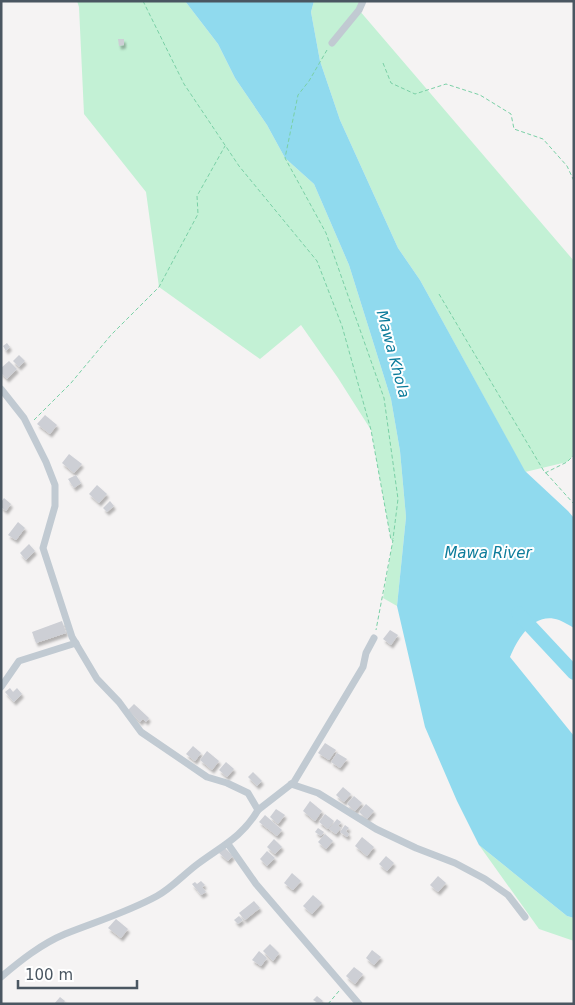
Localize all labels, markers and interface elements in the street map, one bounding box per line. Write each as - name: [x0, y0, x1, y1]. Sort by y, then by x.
- water label: Mawa Khola: [373, 308, 413, 400]
- water label: Mawa River: [444, 544, 532, 562]
- scale bar: [18, 958, 136, 990]
- text: 100 m: [25, 966, 73, 984]

